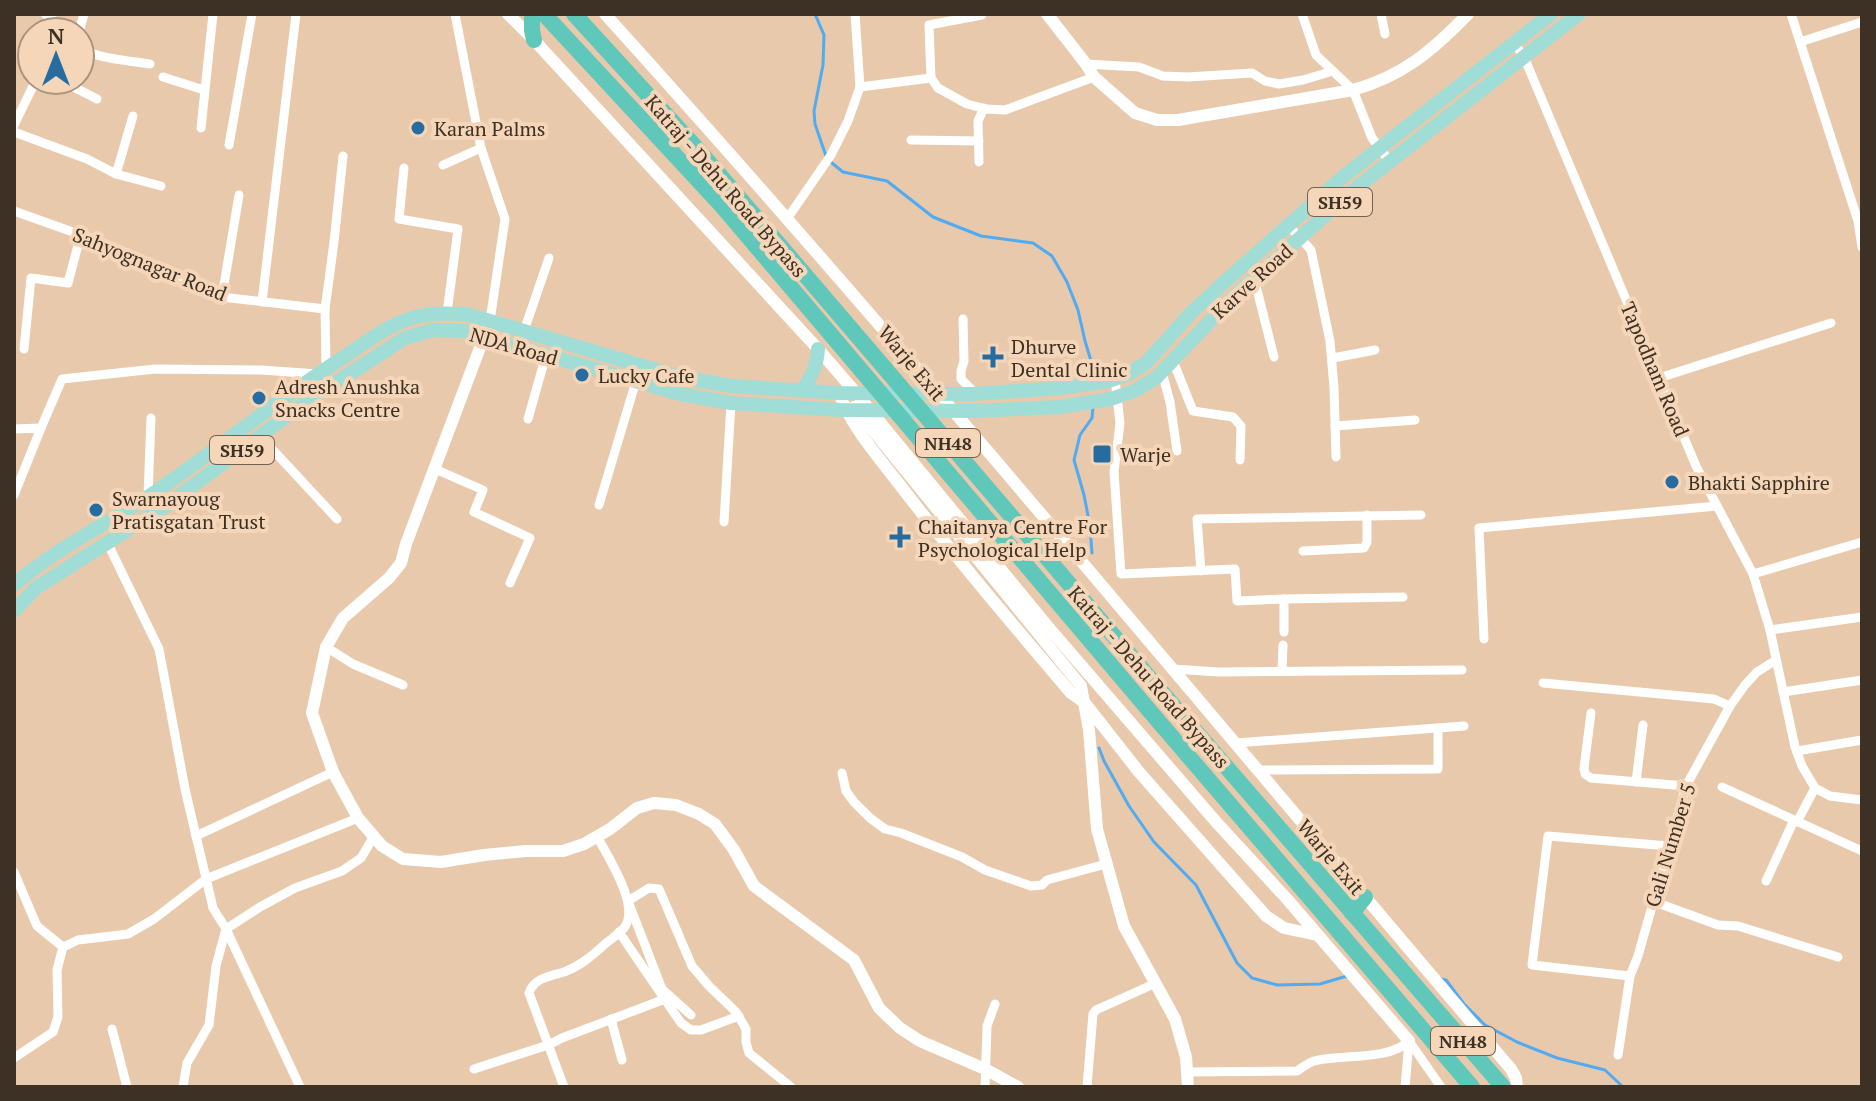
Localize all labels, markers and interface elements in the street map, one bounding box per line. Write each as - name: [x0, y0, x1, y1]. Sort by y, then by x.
- north arrow: [16, 16, 96, 96]
- text: N: [48, 21, 65, 50]
- street label: Katraj - Dehu Road Bypass: [639, 89, 813, 283]
- place label: Karan Palms: [434, 115, 545, 142]
- marker: Karan Palms: [409, 119, 427, 137]
- road number: SH59: [1308, 188, 1372, 216]
- street label: Sahyognagar Road: [69, 221, 231, 307]
- street label: Karve Road: [1206, 237, 1298, 325]
- street label: Tapodham Road: [1614, 297, 1696, 441]
- street label: Warje Exit: [872, 319, 952, 407]
- street label: NDA Road: [467, 321, 561, 371]
- place label: Dhurve Dental Clinic: [1011, 333, 1128, 383]
- marker: Dhurve Dental Clinic: [982, 346, 1004, 368]
- place label: Lucky Cafe: [598, 362, 695, 389]
- marker: Lucky Cafe: [573, 366, 591, 384]
- place label: Adresh Anushka Snacks Centre: [275, 373, 420, 423]
- marker: Adresh Anushka Snacks Centre: [250, 389, 268, 407]
- road number: NH48: [916, 429, 980, 457]
- road number: SH59: [210, 436, 274, 464]
- place label: Warje: [1120, 441, 1171, 468]
- marker: Warje: [1091, 443, 1113, 465]
- place label: Bhakti Sapphire: [1688, 469, 1830, 496]
- marker: Bhakti Sapphire: [1663, 473, 1681, 491]
- place label: Swarnayoug Pratisgatan Trust: [112, 485, 266, 535]
- marker: Swarnayoug Pratisgatan Trust: [87, 501, 105, 519]
- place label: Chaitanya Centre For Psychological Help: [918, 513, 1107, 563]
- marker: Chaitanya Centre For Psychological Help: [889, 526, 911, 548]
- street label: Katraj - Dehu Road Bypass: [1062, 580, 1236, 774]
- street label: Gali Number 5: [1638, 780, 1702, 910]
- street label: Warje Exit: [1291, 813, 1371, 901]
- road number: NH48: [1431, 1027, 1495, 1055]

